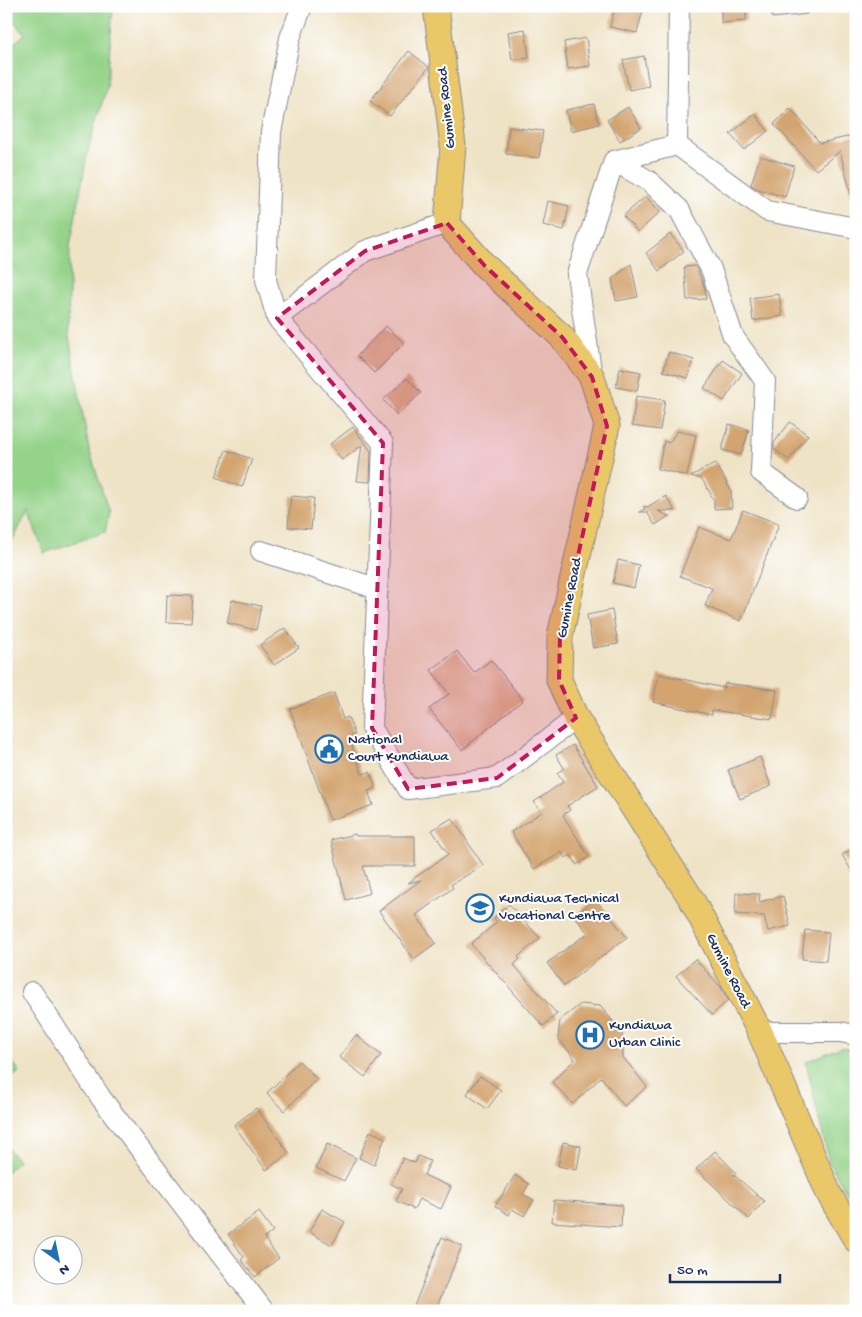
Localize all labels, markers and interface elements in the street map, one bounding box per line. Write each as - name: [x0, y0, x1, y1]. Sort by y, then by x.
- street label: Gumine Road: [434, 65, 460, 150]
- street label: Gumine Road: [553, 555, 587, 640]
- place label: National Court Kundiawa: [348, 731, 449, 766]
- public building icon: National Court Kundiawa: [314, 734, 344, 764]
- place label: Kundiawa Technical Vocational Centre: [498, 890, 619, 925]
- school or university icon: Kundiawa Technical Vocational Centre: [465, 893, 495, 923]
- street label: Gumine Road: [701, 931, 755, 1013]
- place label: Kundiawa Urban Clinic: [609, 1017, 681, 1052]
- hospital icon: Kundiawa Urban Clinic: [575, 1020, 605, 1050]
- north arrow: [32, 1234, 82, 1284]
- scale bar: [670, 1252, 780, 1284]
- text: N: [55, 1259, 72, 1278]
- text: 50 m: [677, 1262, 708, 1280]

